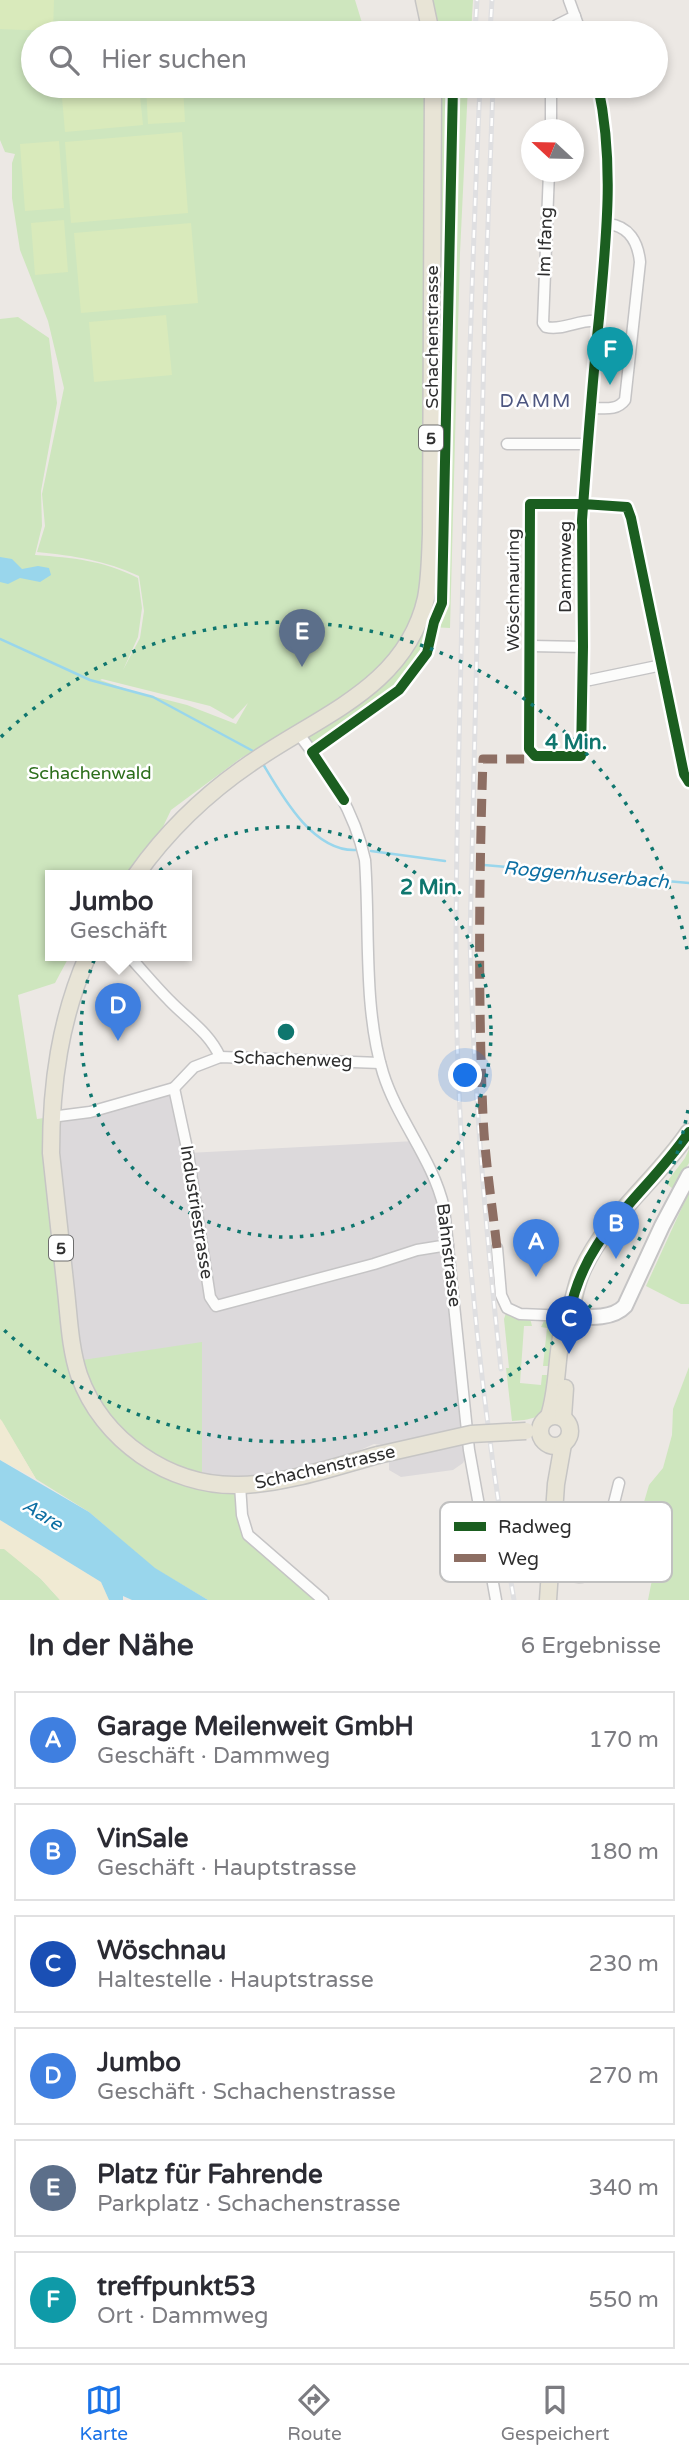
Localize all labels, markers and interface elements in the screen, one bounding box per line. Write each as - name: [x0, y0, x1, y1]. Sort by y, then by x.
- search box: [21, 21, 668, 98]
- icon: search: [45, 41, 83, 79]
- text: Hier suchen: [101, 44, 247, 75]
- north arrow: [521, 119, 584, 182]
- street label: Im Ifang: [533, 206, 557, 278]
- street label: Schachenstrasse: [421, 265, 443, 409]
- pin: F: [587, 327, 633, 385]
- district label: DAMM: [500, 390, 572, 412]
- road number: 5: [419, 426, 443, 450]
- street label: Dammweg: [554, 521, 576, 613]
- street label: Wöschnauring: [502, 528, 524, 652]
- pin: E: [279, 609, 325, 667]
- text: 4 Min.: [545, 730, 607, 755]
- park label: Schachenwald: [28, 762, 152, 784]
- water label: Roggenhuserbach: [502, 857, 670, 893]
- popup: [45, 870, 192, 961]
- text: 2 Min.: [400, 875, 462, 900]
- text: Jumbo: [70, 886, 154, 917]
- text: Geschäft: [70, 917, 167, 945]
- pin: D: [95, 983, 141, 1041]
- centre of rings: [274, 1020, 298, 1044]
- street label: Schachenweg: [233, 1046, 353, 1072]
- your location: [448, 1058, 482, 1092]
- street label: Industriestrasse: [176, 1144, 218, 1280]
- pin: B: [593, 1201, 639, 1259]
- street label: Bahnstrasse: [432, 1202, 466, 1308]
- pin: A: [513, 1219, 559, 1277]
- road number: 5: [49, 1236, 73, 1260]
- pin: C: [546, 1296, 592, 1354]
- street label: Schachenstrasse: [253, 1440, 397, 1494]
- water label: Aare: [19, 1494, 67, 1536]
- legend: [440, 1502, 672, 1582]
- text: Radweg: [498, 1516, 572, 1538]
- text: Weg: [498, 1548, 539, 1570]
- text: In der Nähe: [28, 1627, 194, 1664]
- text: 6 Ergebnisse: [521, 1632, 661, 1660]
- text: Garage Meilenweit GmbH: [97, 1711, 414, 1742]
- text: A: [44, 1726, 62, 1754]
- text: 170 m: [589, 1726, 659, 1754]
- text: Geschäft · Dammweg: [97, 1742, 330, 1770]
- text: VinSale: [97, 1823, 188, 1854]
- text: B: [45, 1838, 61, 1866]
- text: 180 m: [589, 1838, 659, 1866]
- text: Geschäft · Hauptstrasse: [97, 1854, 357, 1882]
- text: Wöschnau: [97, 1935, 226, 1966]
- text: C: [45, 1950, 61, 1978]
- text: 230 m: [589, 1950, 659, 1978]
- text: Haltestelle · Hauptstrasse: [97, 1966, 374, 1994]
- text: Jumbo: [97, 2047, 181, 2078]
- text: D: [44, 2062, 62, 2090]
- text: 270 m: [589, 2062, 659, 2090]
- text: Geschäft · Schachenstrasse: [97, 2078, 396, 2106]
- text: Platz für Fahrende: [97, 2159, 323, 2190]
- text: E: [46, 2174, 60, 2202]
- text: 340 m: [589, 2174, 659, 2202]
- text: Parkplatz · Schachenstrasse: [97, 2190, 400, 2218]
- text: treffpunkt53: [97, 2271, 256, 2302]
- text: F: [46, 2286, 60, 2314]
- text: 550 m: [589, 2286, 659, 2314]
- text: Ort · Dammweg: [97, 2302, 269, 2330]
- tab: Karte: [80, 2381, 128, 2445]
- tab: Route: [287, 2381, 342, 2445]
- tab: Gespeichert: [501, 2381, 609, 2445]

